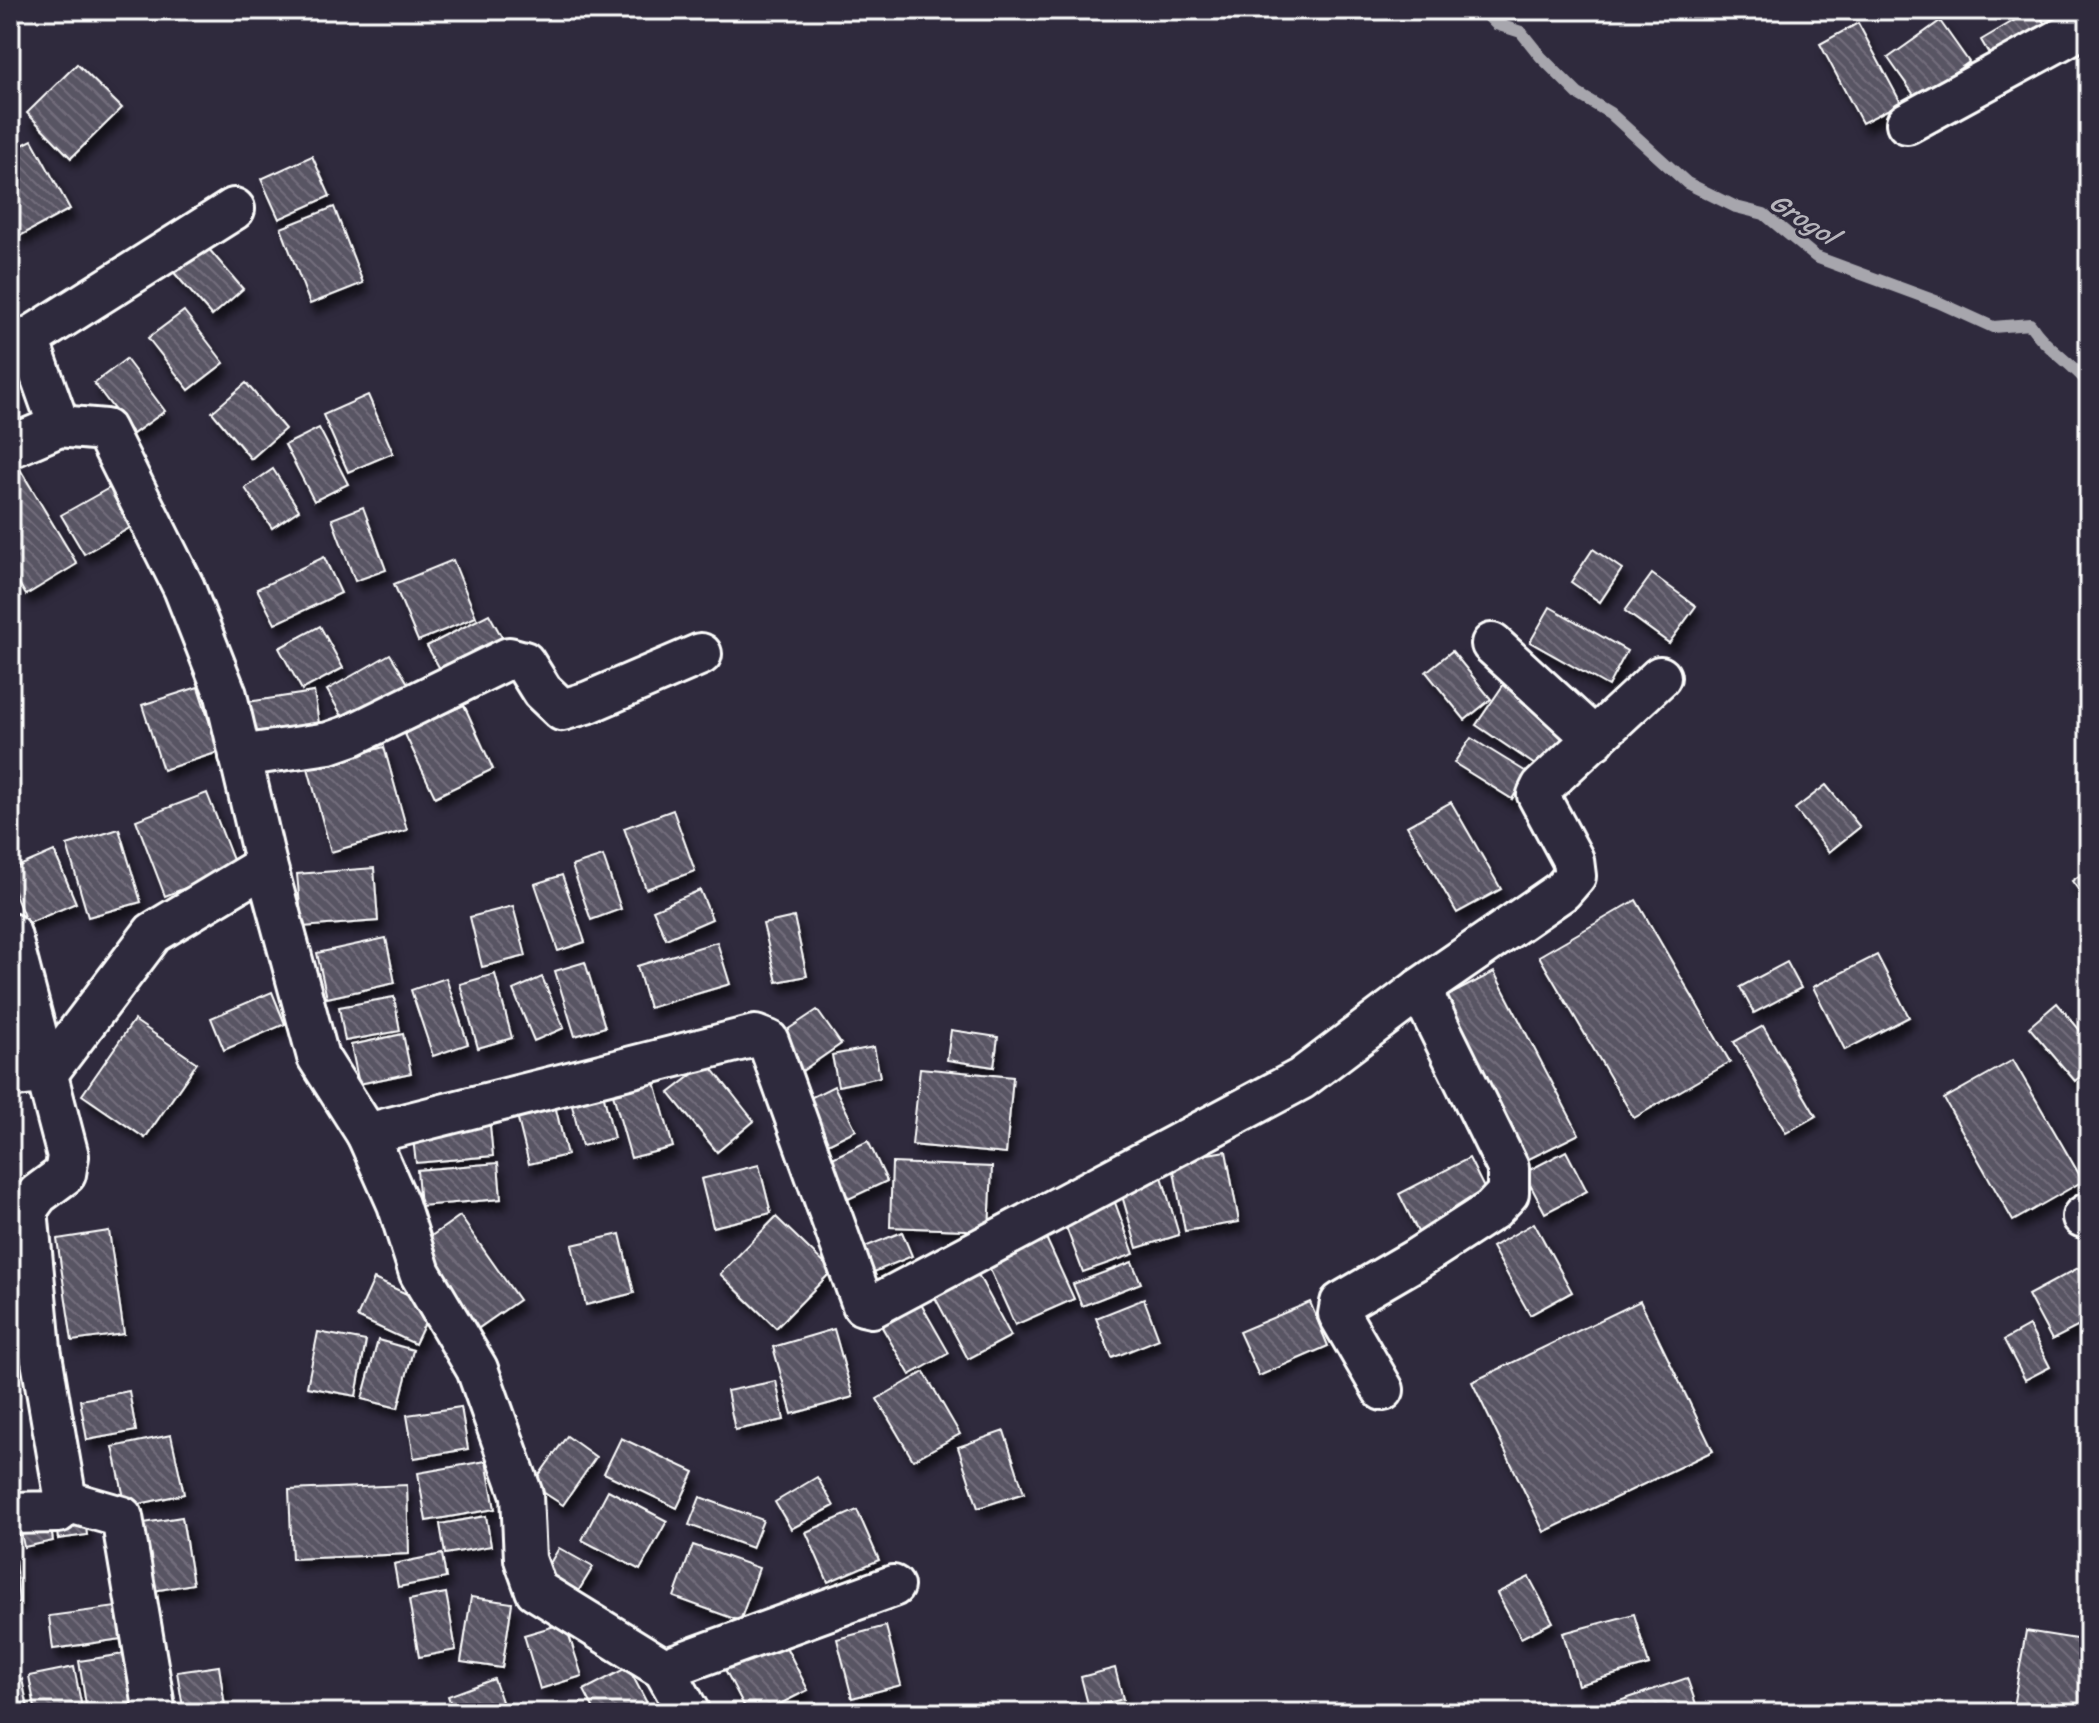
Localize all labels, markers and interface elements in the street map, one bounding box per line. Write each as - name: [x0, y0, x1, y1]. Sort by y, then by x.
- water label: Grogol: [1761, 180, 1852, 261]

